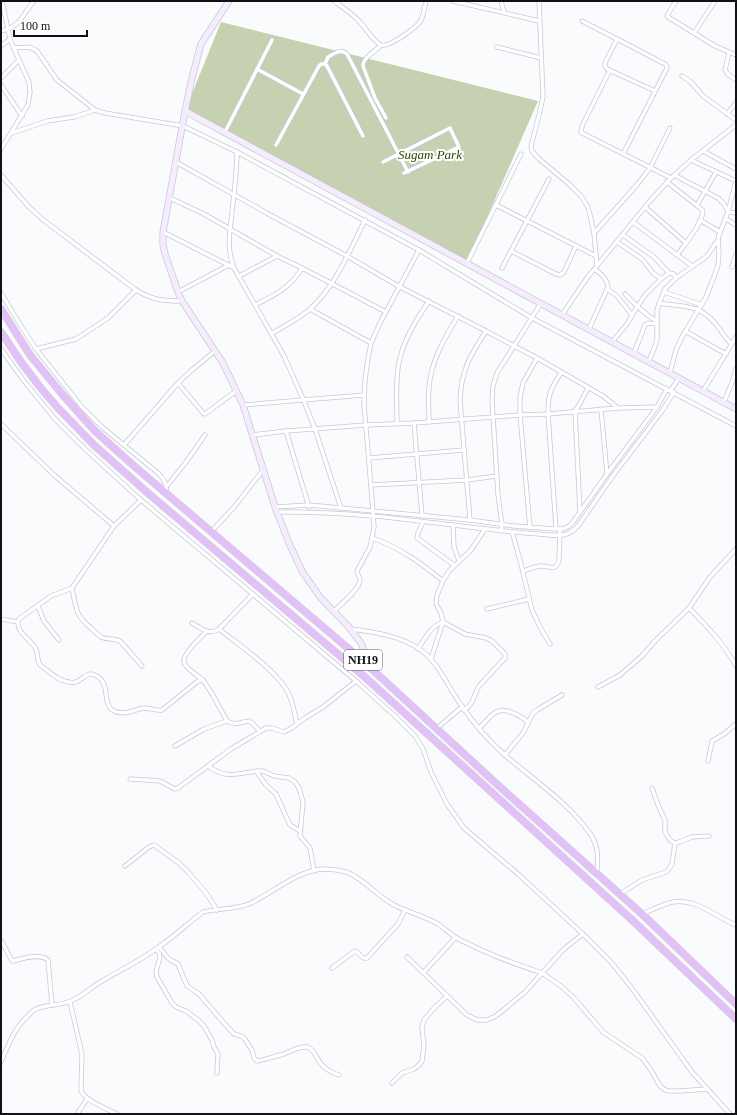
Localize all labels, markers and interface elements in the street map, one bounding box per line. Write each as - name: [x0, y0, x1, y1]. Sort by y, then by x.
- scale bar: [14, 12, 87, 38]
- text: 100 m: [20, 19, 51, 33]
- park label: Sugam Park: [398, 147, 462, 162]
- road number: NH19: [344, 650, 382, 670]

